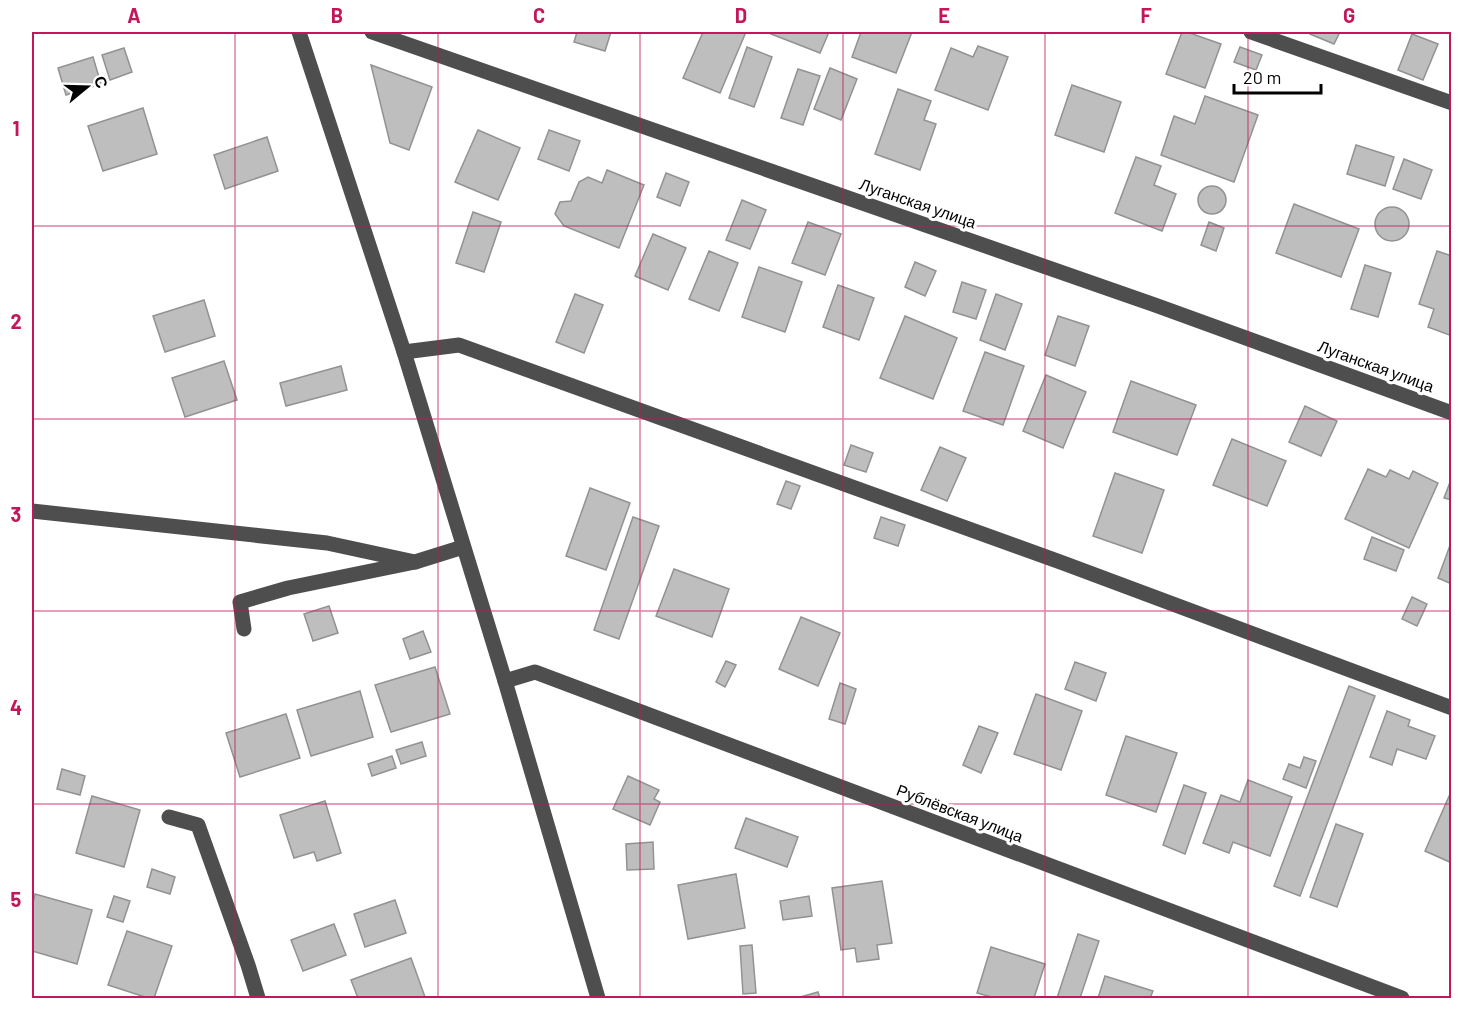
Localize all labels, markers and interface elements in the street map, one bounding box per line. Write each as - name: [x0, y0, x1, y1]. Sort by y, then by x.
- text: A: [127, 3, 141, 27]
- text: B: [331, 3, 343, 27]
- text: C: [533, 3, 545, 27]
- text: D: [735, 3, 747, 27]
- text: E: [938, 3, 950, 27]
- text: F: [1140, 3, 1152, 27]
- text: G: [1343, 3, 1355, 27]
- north arrow: [57, 57, 117, 117]
- scale bar: [1234, 57, 1321, 95]
- text: 20 m: [1243, 66, 1281, 88]
- text: С: [91, 73, 113, 91]
- text: 1: [12, 116, 20, 140]
- street label: Луганская улица: [857, 174, 979, 231]
- text: 2: [10, 309, 22, 333]
- street label: Луганская улица: [1316, 336, 1437, 395]
- text: 3: [11, 502, 21, 526]
- text: 4: [10, 695, 22, 719]
- street label: Рублёвская улица: [894, 780, 1026, 845]
- text: 5: [11, 887, 22, 911]

